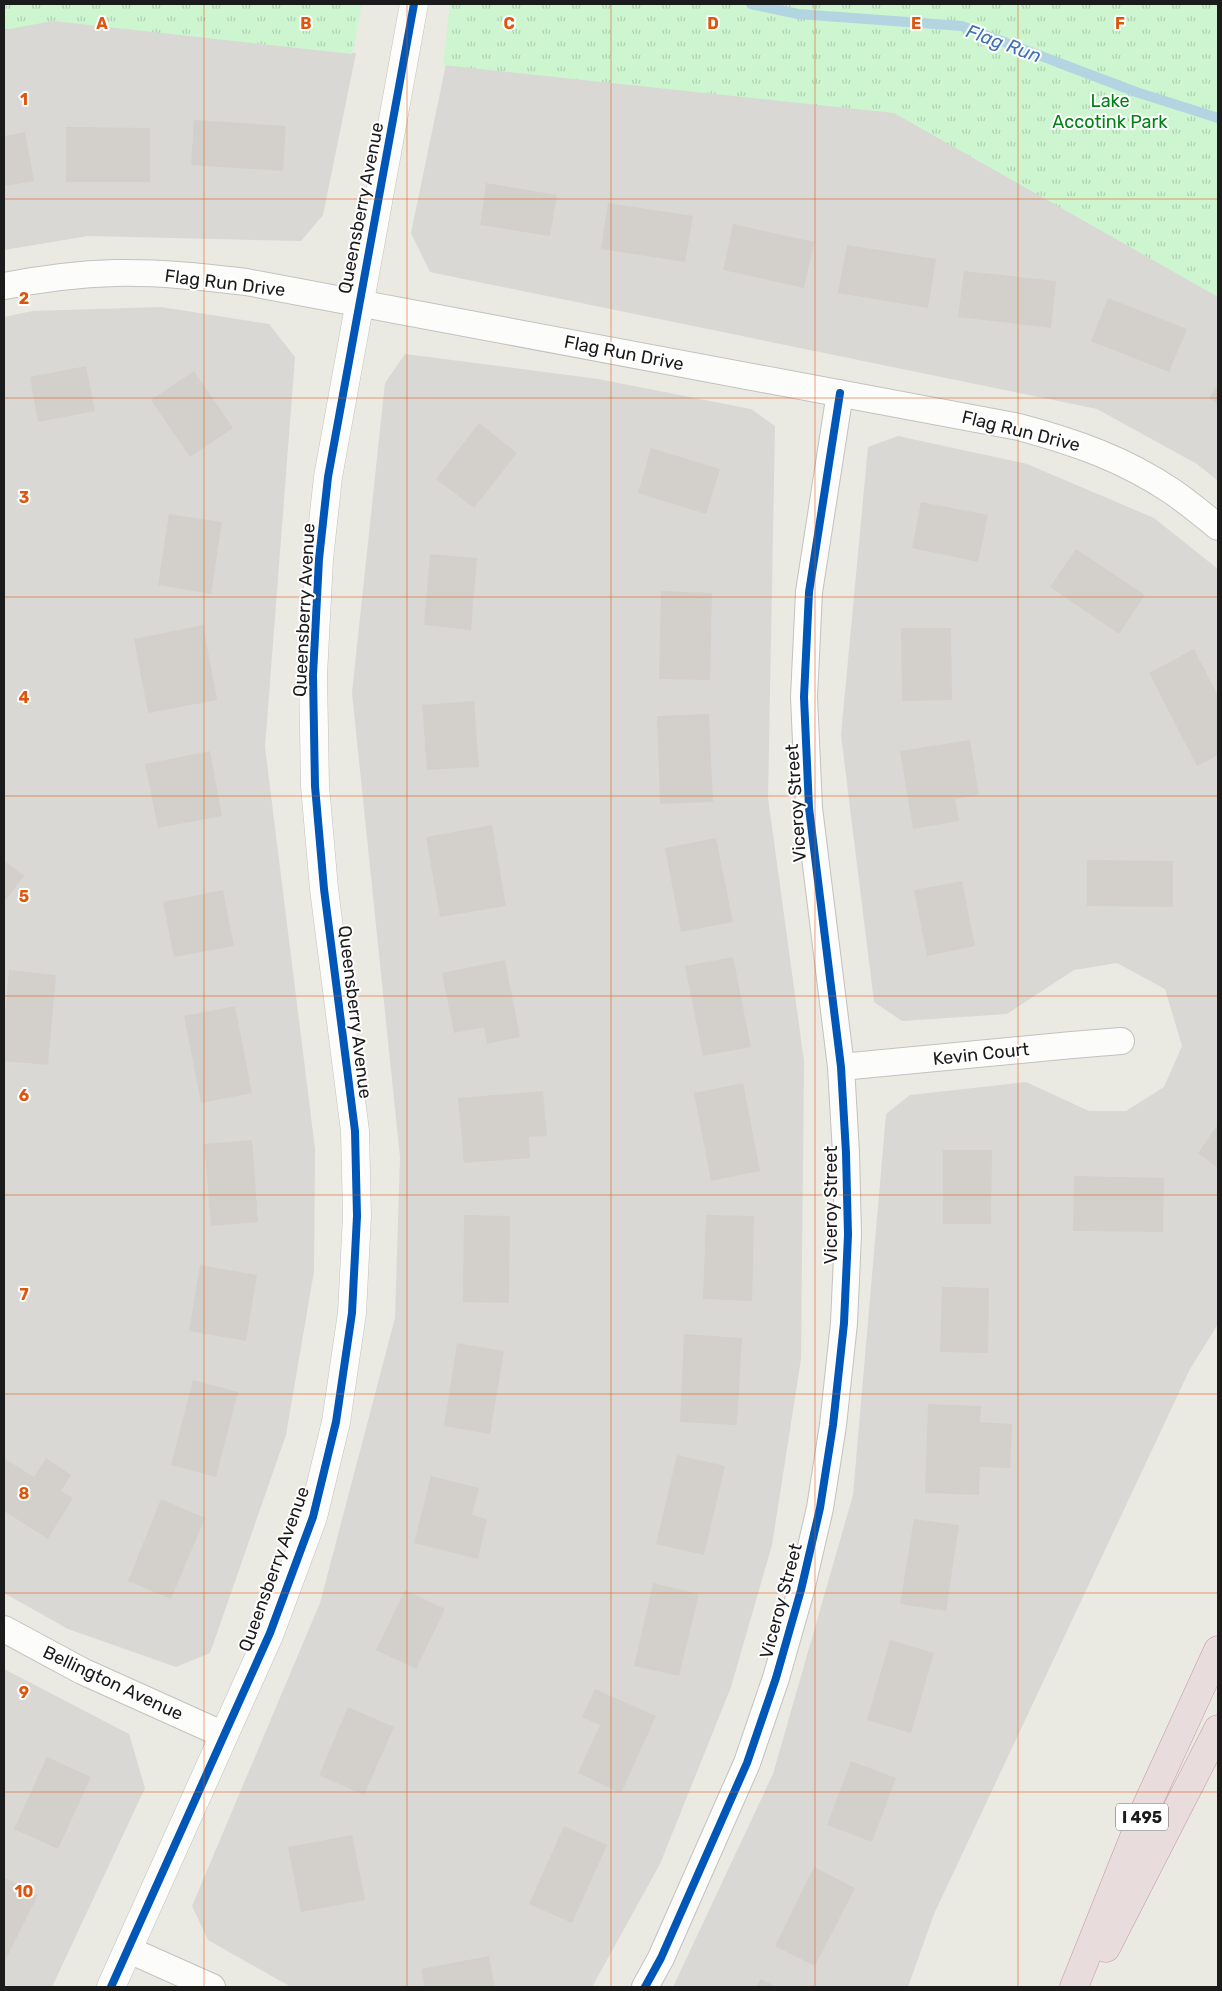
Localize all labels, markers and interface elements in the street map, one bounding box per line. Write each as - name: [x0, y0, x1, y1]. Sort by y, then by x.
- text: A: [96, 14, 108, 33]
- text: B: [300, 14, 312, 33]
- text: C: [503, 14, 515, 33]
- text: D: [707, 14, 719, 33]
- text: E: [911, 14, 921, 33]
- text: F: [1115, 14, 1125, 33]
- water label: Flag Run: [963, 19, 1045, 68]
- text: 1: [20, 90, 28, 109]
- park label: Lake Accotink Park: [1052, 90, 1168, 133]
- street label: Queensberry Avenue: [334, 120, 388, 296]
- street label: Flag Run Drive: [163, 265, 287, 301]
- text: 2: [19, 289, 29, 308]
- street label: Flag Run Drive: [562, 331, 686, 375]
- street label: Flag Run Drive: [960, 406, 1082, 456]
- text: 3: [19, 488, 29, 507]
- street label: Queensberry Avenue: [288, 522, 320, 698]
- text: 4: [19, 688, 30, 707]
- street label: Viceroy Street: [781, 743, 811, 863]
- text: 5: [19, 887, 29, 906]
- street label: Queensberry Avenue: [333, 924, 377, 1100]
- street label: Kevin Court: [932, 1038, 1030, 1070]
- text: 6: [19, 1086, 29, 1105]
- street label: Viceroy Street: [820, 1146, 842, 1264]
- text: 7: [19, 1285, 29, 1304]
- street label: Queensberry Avenue: [234, 1483, 314, 1655]
- text: 8: [19, 1484, 30, 1503]
- street label: Viceroy Street: [755, 1541, 807, 1661]
- street label: Bellington Avenue: [39, 1641, 187, 1725]
- text: 9: [19, 1683, 29, 1702]
- road number: I 495: [1116, 1804, 1168, 1830]
- text: 10: [15, 1882, 34, 1901]

